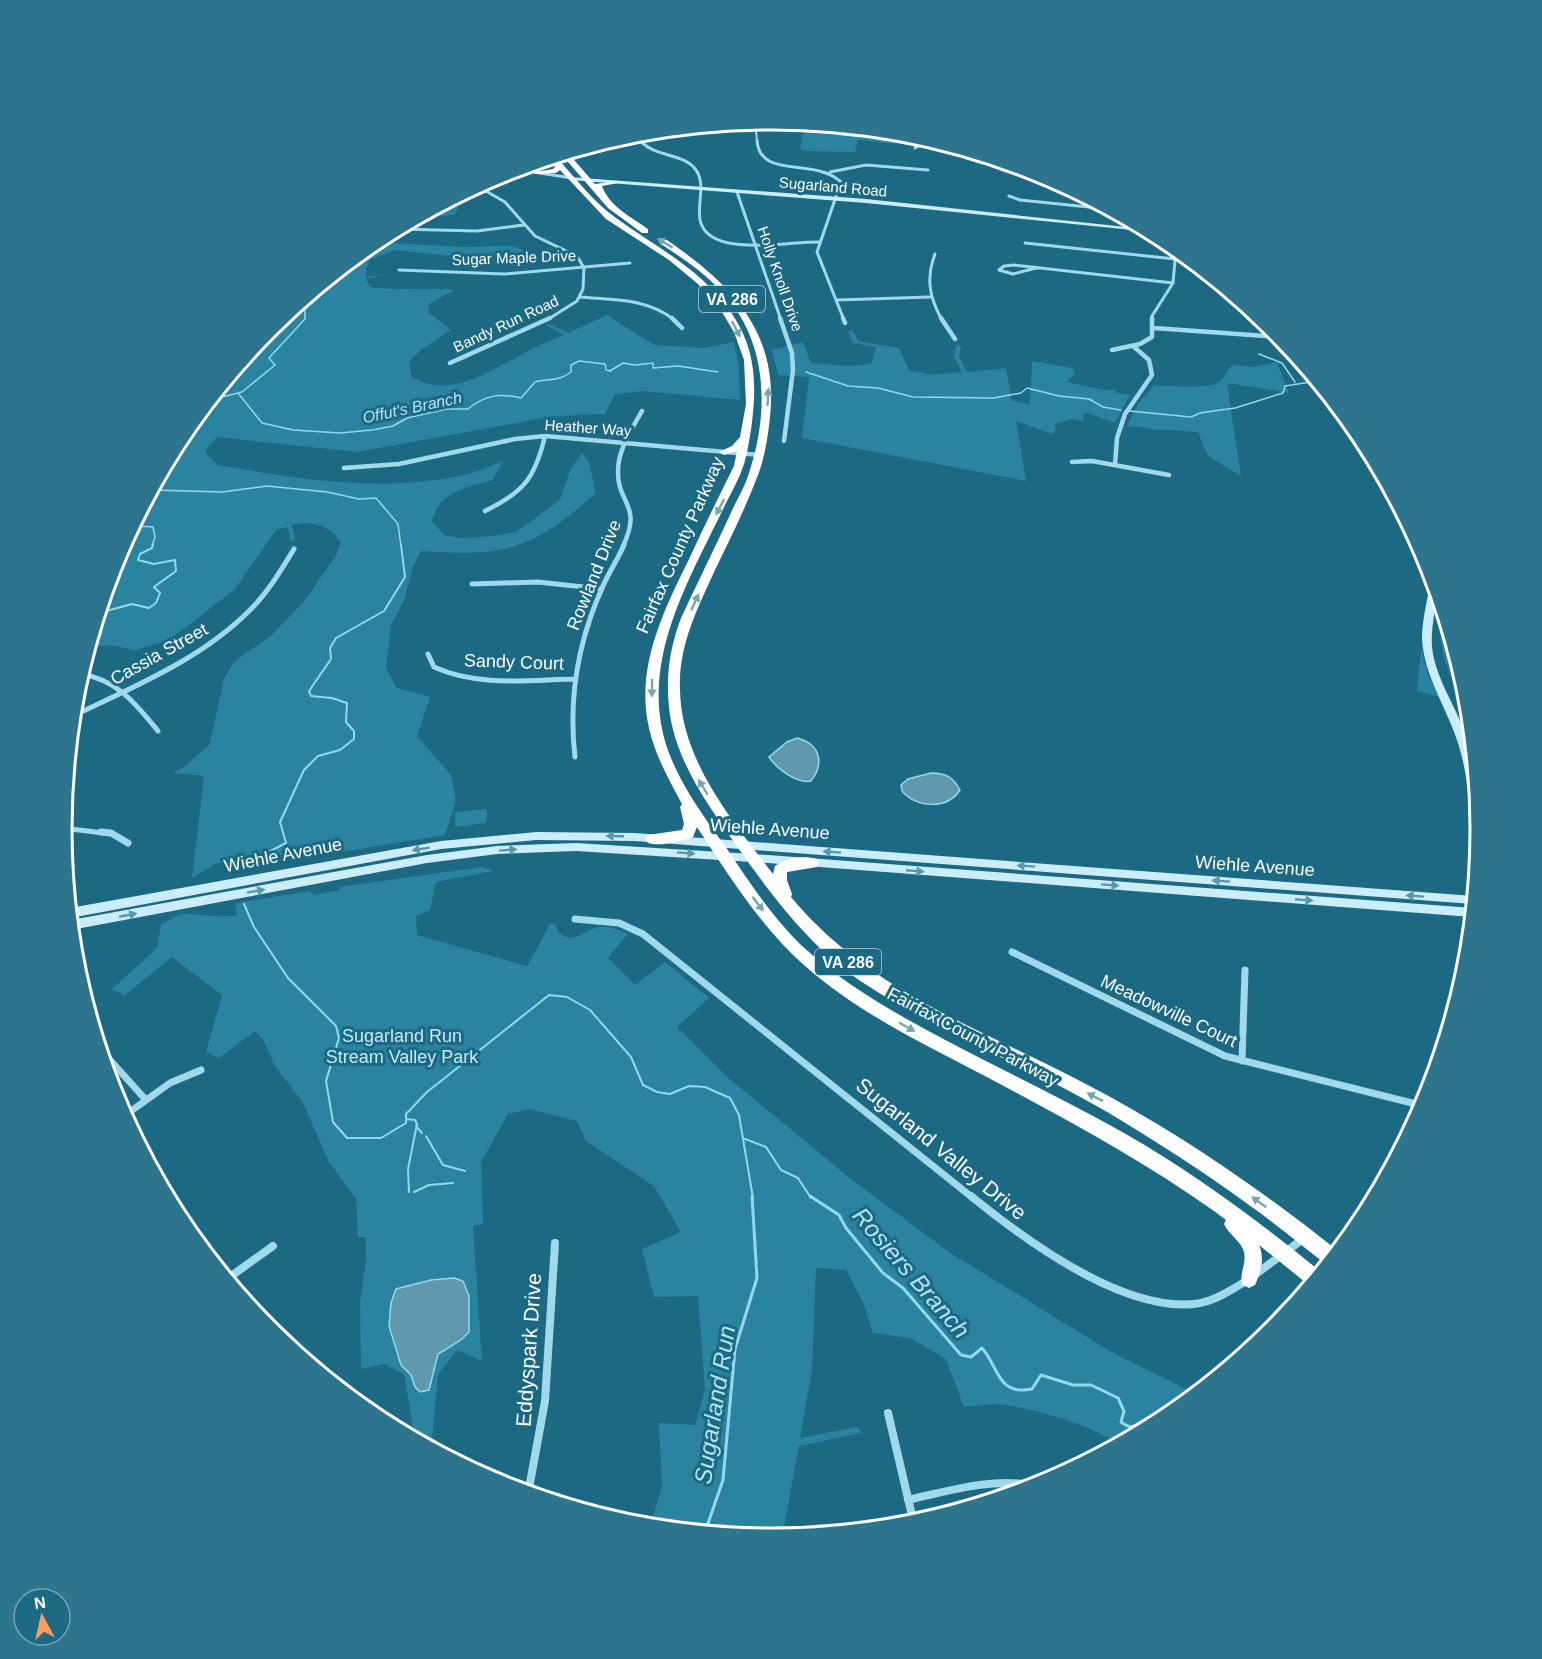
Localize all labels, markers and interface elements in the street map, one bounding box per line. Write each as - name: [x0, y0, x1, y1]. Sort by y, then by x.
- street label: Sugarland Road: [778, 173, 888, 200]
- street label: Holly Knoll Drive: [755, 224, 806, 334]
- one-way arrow: [657, 237, 673, 248]
- street label: Sugar Maple Drive: [452, 247, 576, 268]
- road number: VA 286: [699, 286, 765, 312]
- street label: Bandy Run Road: [450, 292, 561, 355]
- one-way arrow: [731, 321, 741, 338]
- one-way arrow: [763, 387, 772, 406]
- water label: Offut's Branch: [361, 389, 463, 426]
- street label: Heather Way: [544, 416, 633, 439]
- street label: Fairfax County Parkway: [632, 454, 728, 636]
- one-way arrow: [715, 499, 725, 516]
- street label: Rowland Drive: [563, 517, 625, 633]
- one-way arrow: [690, 593, 699, 610]
- street label: Cassia Street: [107, 619, 211, 689]
- street label: Sandy Court: [464, 650, 564, 674]
- one-way arrow: [647, 678, 657, 697]
- one-way arrow: [698, 779, 709, 795]
- street label: Wiehle Avenue: [710, 815, 830, 843]
- one-way arrow: [606, 832, 625, 841]
- street label: Wiehle Avenue: [222, 834, 344, 876]
- one-way arrow: [412, 844, 431, 853]
- one-way arrow: [498, 845, 517, 854]
- one-way arrow: [822, 847, 841, 857]
- one-way arrow: [677, 849, 696, 858]
- street label: Wiehle Avenue: [1195, 852, 1315, 880]
- one-way arrow: [1017, 862, 1036, 871]
- one-way arrow: [906, 866, 925, 876]
- one-way arrow: [1211, 876, 1230, 886]
- one-way arrow: [1100, 881, 1119, 890]
- one-way arrow: [247, 886, 266, 895]
- one-way arrow: [1406, 891, 1425, 901]
- one-way arrow: [752, 895, 764, 911]
- one-way arrow: [1295, 895, 1314, 904]
- one-way arrow: [119, 910, 138, 919]
- road number: VA 286: [815, 949, 881, 975]
- street label: Meadowville Court: [1098, 971, 1240, 1051]
- street label: Fairfax County Parkway: [884, 983, 1062, 1091]
- one-way arrow: [899, 1022, 916, 1032]
- park label: Sugarland Run Stream Valley Park: [326, 1026, 479, 1067]
- street label: Sugarland Valley Drive: [852, 1073, 1031, 1224]
- one-way arrow: [1086, 1092, 1103, 1102]
- one-way arrow: [1252, 1196, 1268, 1208]
- water label: Rosiers Branch: [847, 1202, 975, 1343]
- street label: Eddyspark Drive: [512, 1272, 545, 1428]
- water label: Sugarland Run: [689, 1324, 740, 1486]
- north arrow: [12, 1587, 72, 1647]
- text: N: [33, 1593, 47, 1612]

